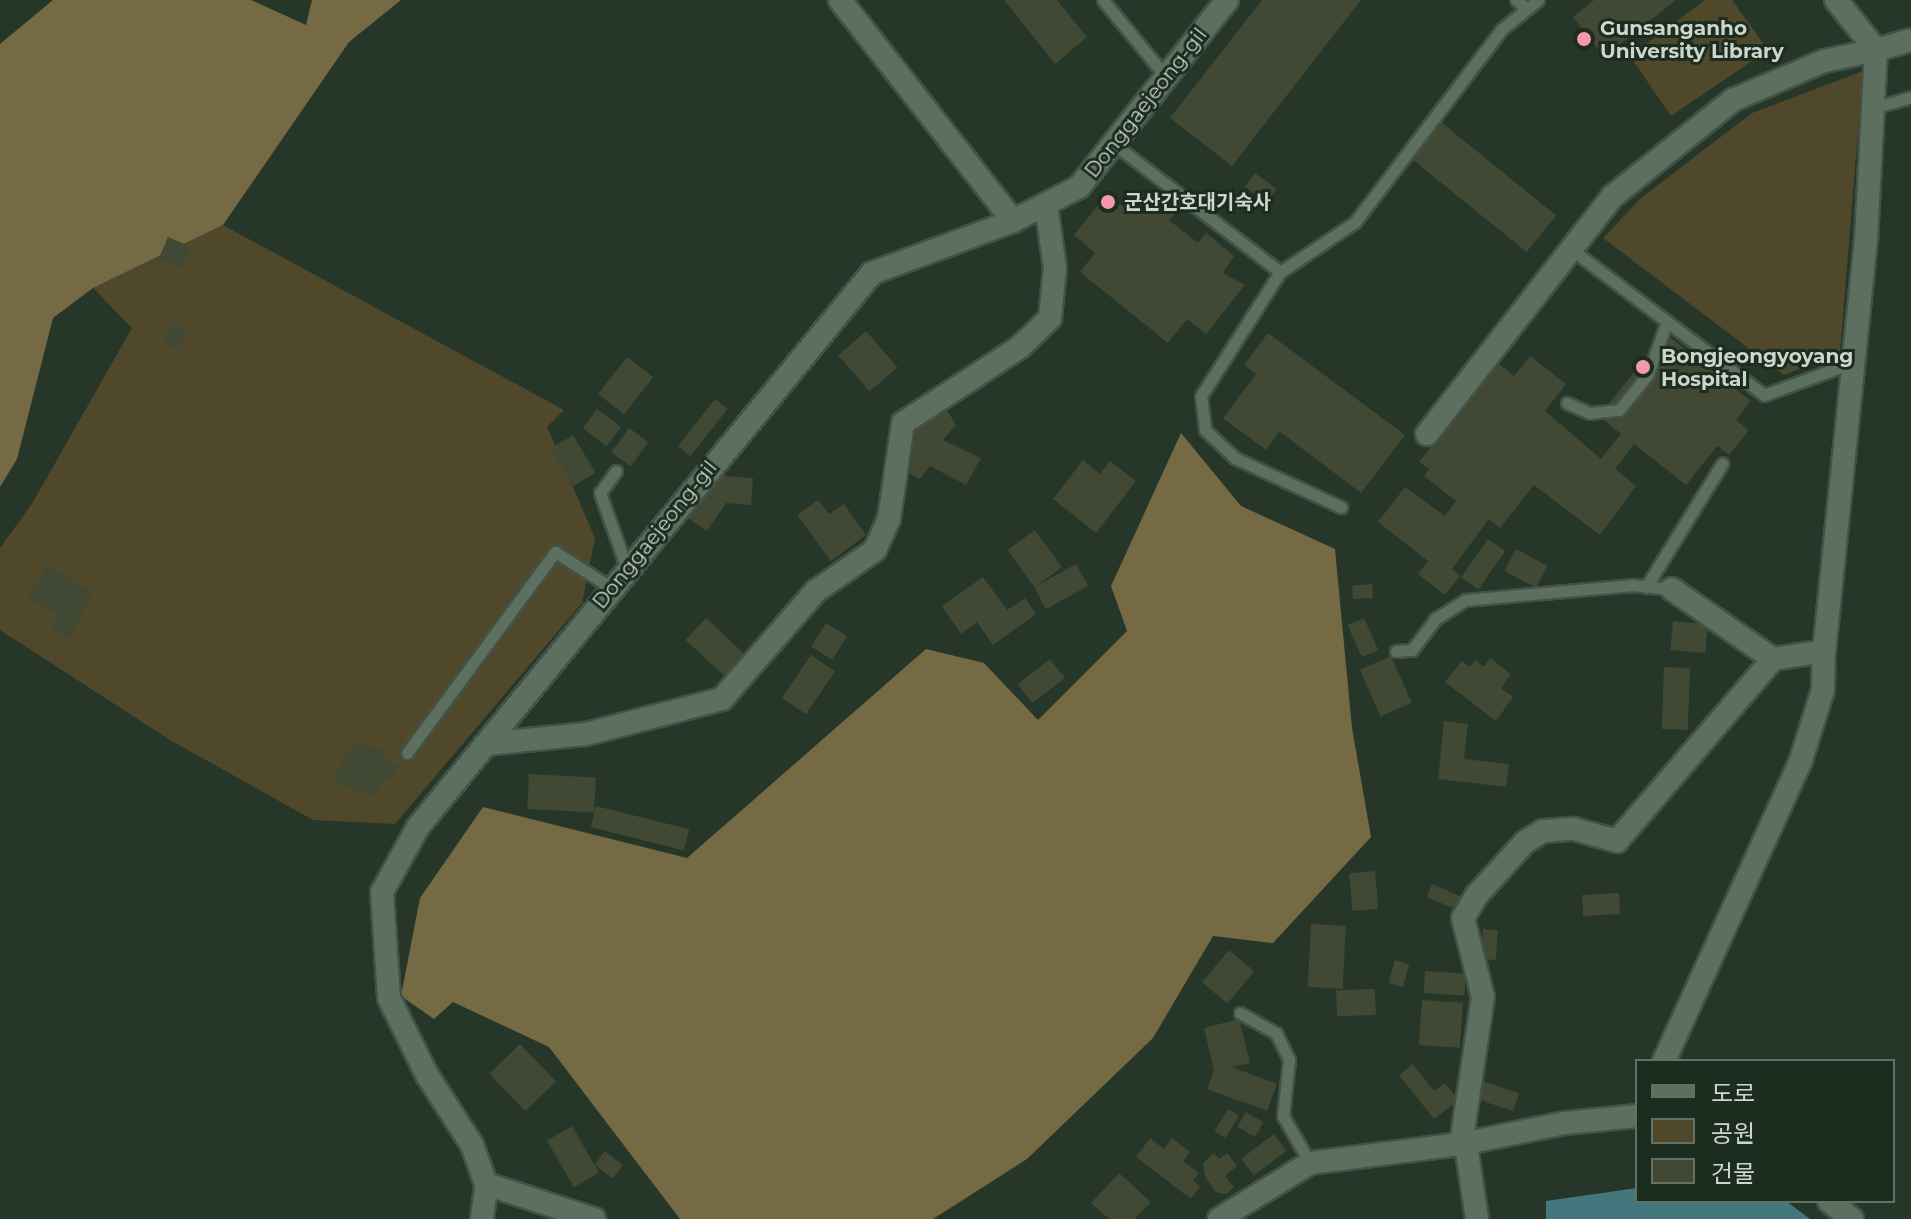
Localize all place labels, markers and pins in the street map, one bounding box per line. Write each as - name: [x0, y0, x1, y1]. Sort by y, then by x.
- place label: Gunsanganho University Library: [1600, 16, 1784, 63]
- marker: Gunsanganho University Library: [1575, 30, 1593, 48]
- place label: 군산간호대기숙사: [1124, 190, 1271, 214]
- marker: 군산간호대기숙사: [1099, 193, 1117, 211]
- place label: Bongjeongyoyang Hospital: [1661, 344, 1853, 391]
- marker: Bongjeongyoyang Hospital: [1632, 356, 1654, 378]

